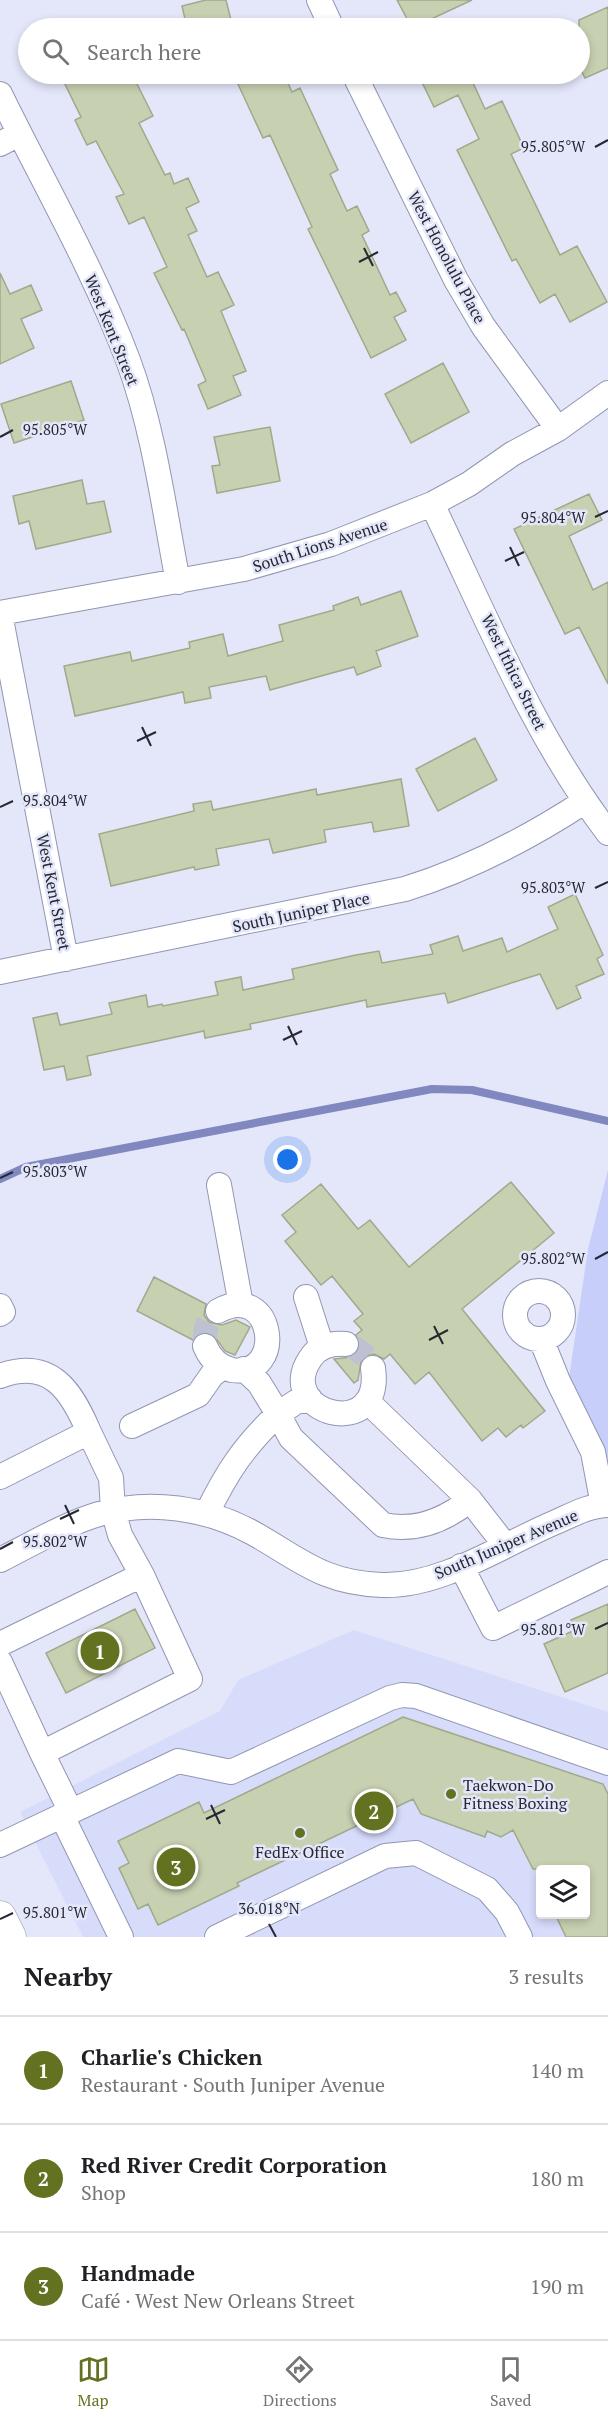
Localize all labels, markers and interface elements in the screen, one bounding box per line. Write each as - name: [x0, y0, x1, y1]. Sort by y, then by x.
- search box: [18, 18, 590, 84]
- icon: search: [39, 35, 72, 68]
- text: Search here: [87, 37, 201, 66]
- text: 95.805°W: [521, 136, 586, 156]
- street label: West Honolulu Place: [403, 187, 491, 327]
- street label: West Kent Street: [80, 271, 144, 389]
- text: 95.805°W: [23, 419, 88, 439]
- text: 95.804°W: [521, 507, 586, 527]
- street label: South Lions Avenue: [250, 513, 390, 577]
- street label: West Ithica Street: [476, 610, 552, 734]
- text: 95.804°W: [23, 790, 88, 810]
- street label: West Kent Street: [32, 832, 76, 952]
- text: 95.803°W: [521, 877, 586, 897]
- street label: South Juniper Place: [230, 887, 372, 937]
- your location: [273, 1145, 302, 1174]
- text: 95.803°W: [23, 1161, 88, 1181]
- text: 95.802°W: [521, 1248, 586, 1268]
- street label: South Juniper Avenue: [431, 1504, 581, 1584]
- text: 95.802°W: [23, 1531, 88, 1551]
- text: 95.801°W: [521, 1619, 586, 1639]
- pin: 1: [80, 1628, 120, 1674]
- place label: Taekwon-Do Fitness Boxing: [463, 1774, 568, 1814]
- marker: Taekwon-Do Fitness Boxing: [444, 1787, 458, 1801]
- pin: 2: [354, 1788, 394, 1834]
- marker: FedEx Office: [293, 1826, 307, 1840]
- place label: FedEx Office: [255, 1841, 345, 1863]
- pin: 3: [156, 1844, 195, 1890]
- map controls: [536, 1865, 590, 1919]
- button: layers: [536, 1865, 590, 1919]
- text: 36.018°N: [238, 1898, 300, 1918]
- text: 95.801°W: [23, 1902, 88, 1922]
- text: Nearby: [24, 1959, 112, 1993]
- text: 3 results: [509, 1963, 584, 1990]
- text: Charlie's Chicken: [81, 2042, 262, 2071]
- text: 1: [38, 2057, 49, 2084]
- text: 140 m: [530, 2057, 584, 2084]
- text: Restaurant · South Juniper Avenue: [81, 2071, 385, 2098]
- text: Red River Credit Corporation: [81, 2150, 387, 2179]
- text: 2: [38, 2165, 49, 2192]
- text: 180 m: [530, 2165, 584, 2192]
- text: Shop: [81, 2179, 126, 2206]
- text: Handmade: [81, 2258, 195, 2287]
- text: 3: [38, 2273, 49, 2300]
- text: 190 m: [530, 2273, 584, 2300]
- text: Café · West New Orleans Street: [81, 2287, 355, 2314]
- tab: Map: [77, 2353, 110, 2411]
- tab: Directions: [263, 2353, 337, 2411]
- tab: Saved: [490, 2353, 531, 2411]

